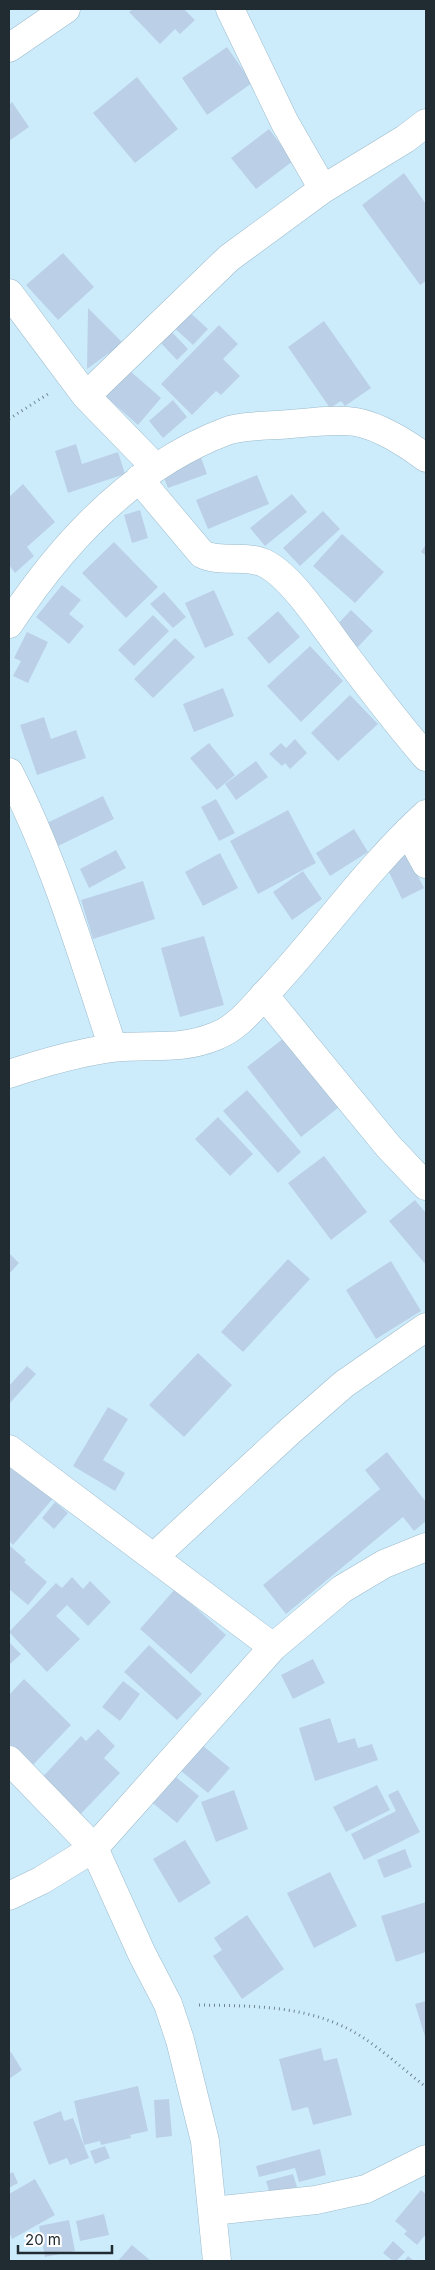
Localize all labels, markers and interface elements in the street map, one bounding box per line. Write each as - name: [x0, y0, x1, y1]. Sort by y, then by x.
- scale bar: [18, 2222, 111, 2254]
- text: 20 m: [25, 2230, 61, 2249]

